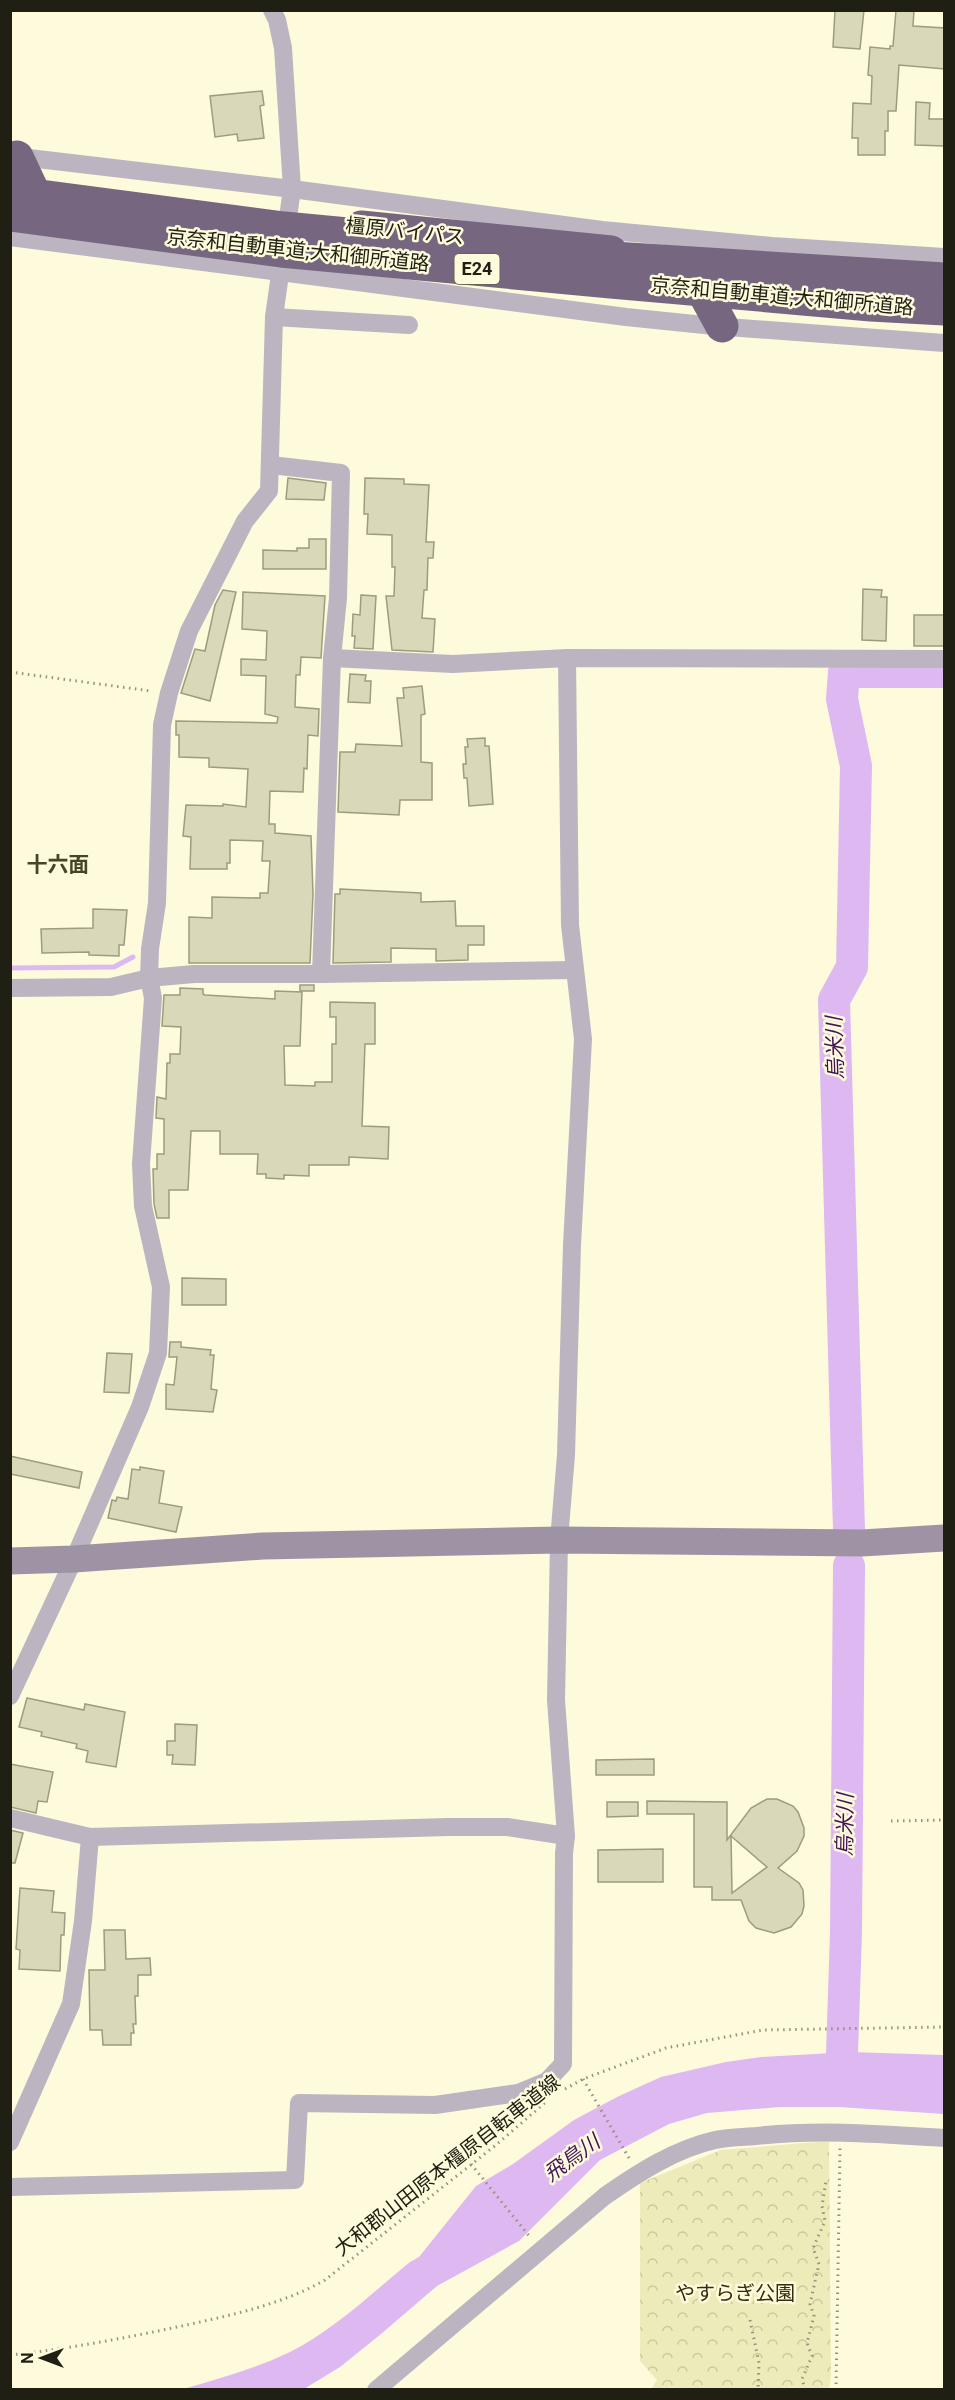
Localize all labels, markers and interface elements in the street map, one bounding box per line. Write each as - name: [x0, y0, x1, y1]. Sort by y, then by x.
- street label: 橿原バイパス: [344, 213, 466, 249]
- street label: 京奈和自動車道;大和御所道路: [165, 224, 431, 276]
- road number: E24: [454, 254, 500, 284]
- street label: 京奈和自動車道;大和御所道路: [649, 273, 915, 319]
- district label: 十六面: [27, 853, 90, 877]
- water label: 烏米川: [822, 1014, 848, 1080]
- water label: 烏米川: [832, 1791, 858, 1857]
- street label: 大和郡山田原本橿原自転車道線: [329, 2069, 565, 2261]
- water label: 飛鳥川: [539, 2129, 606, 2186]
- park label: やすらぎ公園: [675, 2281, 795, 2305]
- north arrow: [12, 2328, 72, 2388]
- text: N: [18, 2352, 37, 2364]

